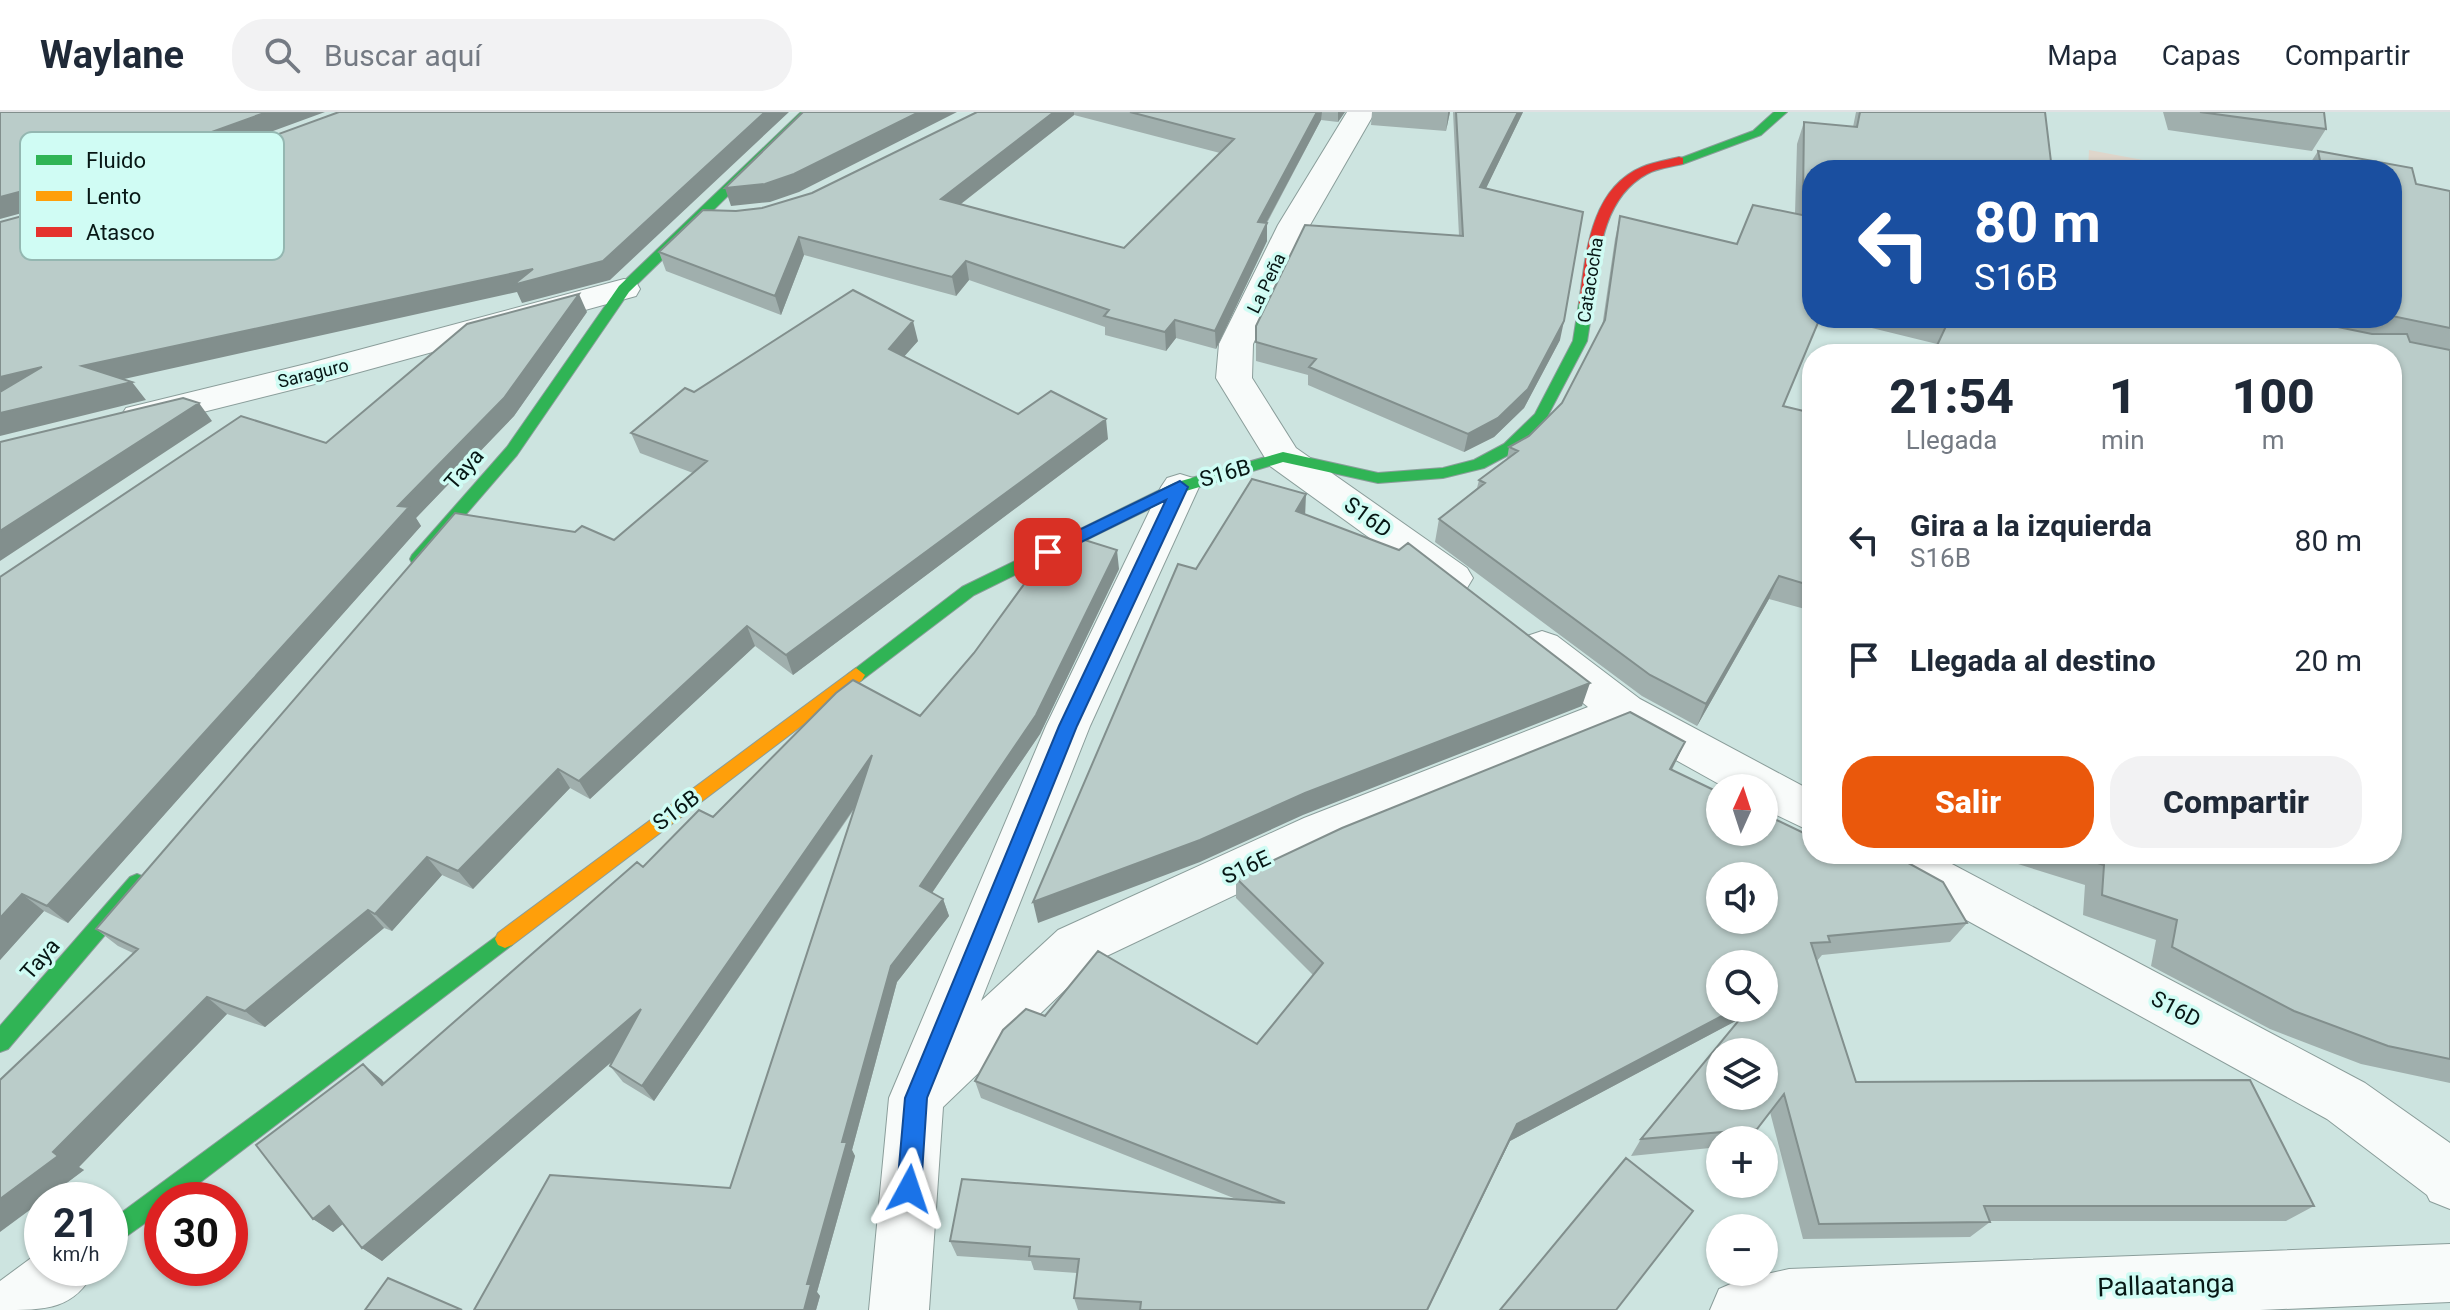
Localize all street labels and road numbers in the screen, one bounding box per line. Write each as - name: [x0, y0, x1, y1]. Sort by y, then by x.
- street label: Catacocha: [1573, 236, 1607, 324]
- street label: La Peña: [1242, 249, 1290, 317]
- street label: Saraguro: [275, 354, 351, 392]
- street label: Taya: [439, 443, 489, 495]
- street label: S16B: [1197, 454, 1253, 492]
- street label: S16D: [1340, 492, 1396, 542]
- street label: S16B: [648, 785, 704, 835]
- street label: S16E: [1218, 845, 1274, 889]
- street label: Taya: [15, 933, 65, 985]
- street label: S16D: [2147, 986, 2205, 1032]
- street label: Pallaatanga: [2097, 1268, 2235, 1302]

